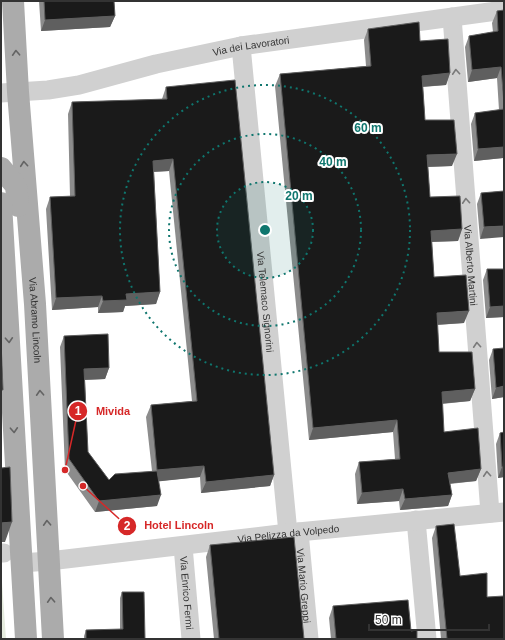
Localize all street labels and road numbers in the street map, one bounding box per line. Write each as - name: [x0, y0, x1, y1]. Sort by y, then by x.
- street label: Via dei Lavoratori: [212, 34, 290, 58]
- street label: Via Alberto Martini: [462, 224, 479, 306]
- street label: Via Telemaco Signorini: [255, 251, 276, 353]
- street label: Via Abramo Lincoln: [27, 277, 43, 363]
- street label: Via Pelizza da Volpedo: [237, 523, 340, 545]
- street label: Via Mario Greppi: [295, 548, 312, 624]
- street label: Via Enrico Fermi: [178, 556, 195, 630]

